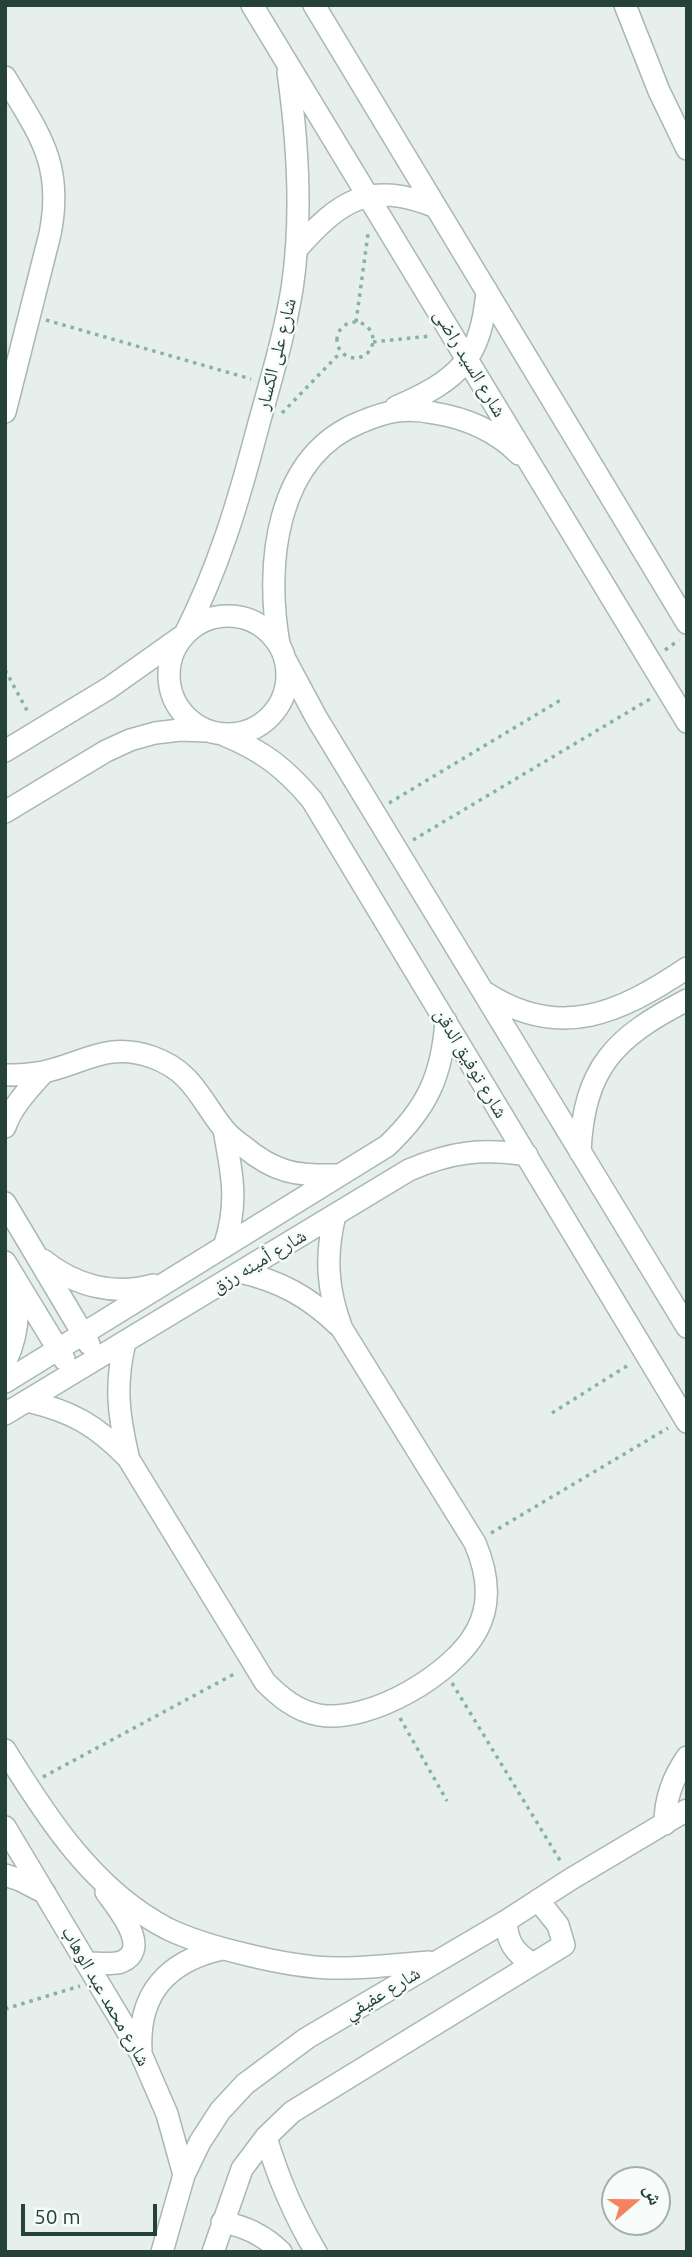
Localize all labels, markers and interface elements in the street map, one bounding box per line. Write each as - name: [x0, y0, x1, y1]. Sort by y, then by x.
- street label: شارع على الكسار: [251, 296, 301, 412]
- street label: شارع السيد راضى: [429, 305, 511, 421]
- street label: شارع توفيق الدقن: [429, 1004, 513, 1122]
- street label: شارع أمينه رزق: [208, 1224, 310, 1298]
- street label: شارع محمد عبد الوهاب: [57, 1922, 155, 2070]
- street label: شارع عفيفي: [340, 1961, 424, 2025]
- north arrow: [601, 2166, 671, 2236]
- text: ش: [640, 2181, 668, 2208]
- scale bar: [24, 2190, 161, 2234]
- text: 50 m: [34, 2204, 81, 2228]

